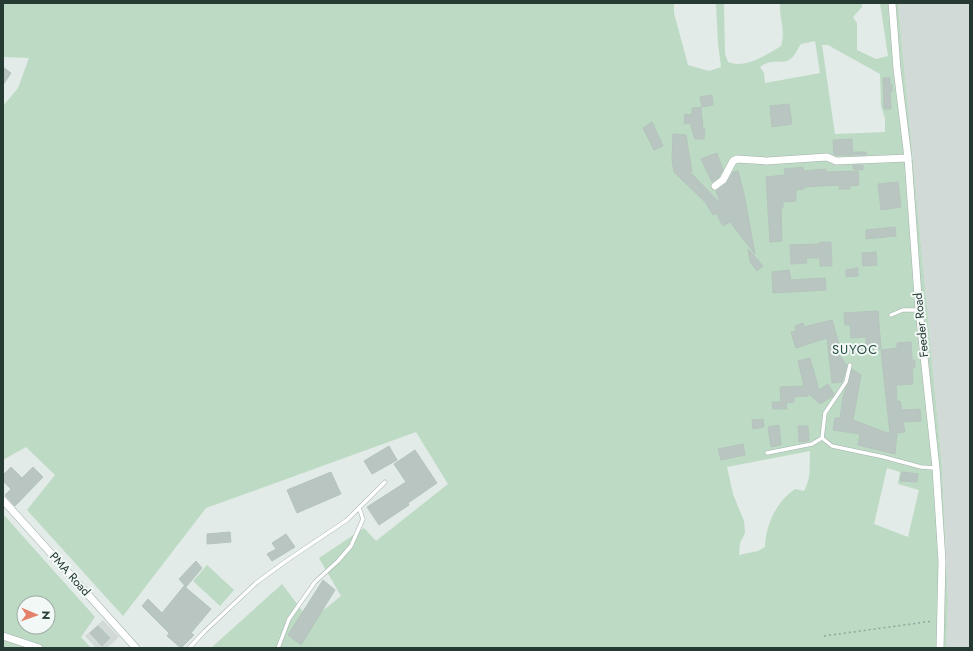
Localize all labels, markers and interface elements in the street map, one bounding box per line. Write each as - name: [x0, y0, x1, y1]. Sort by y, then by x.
- street label: Feeder Road: [909, 292, 933, 358]
- district label: SUYOC: [832, 340, 878, 359]
- street label: PMA Road: [45, 548, 95, 600]
- north arrow: [16, 595, 56, 635]
- text: N: [38, 611, 54, 620]

